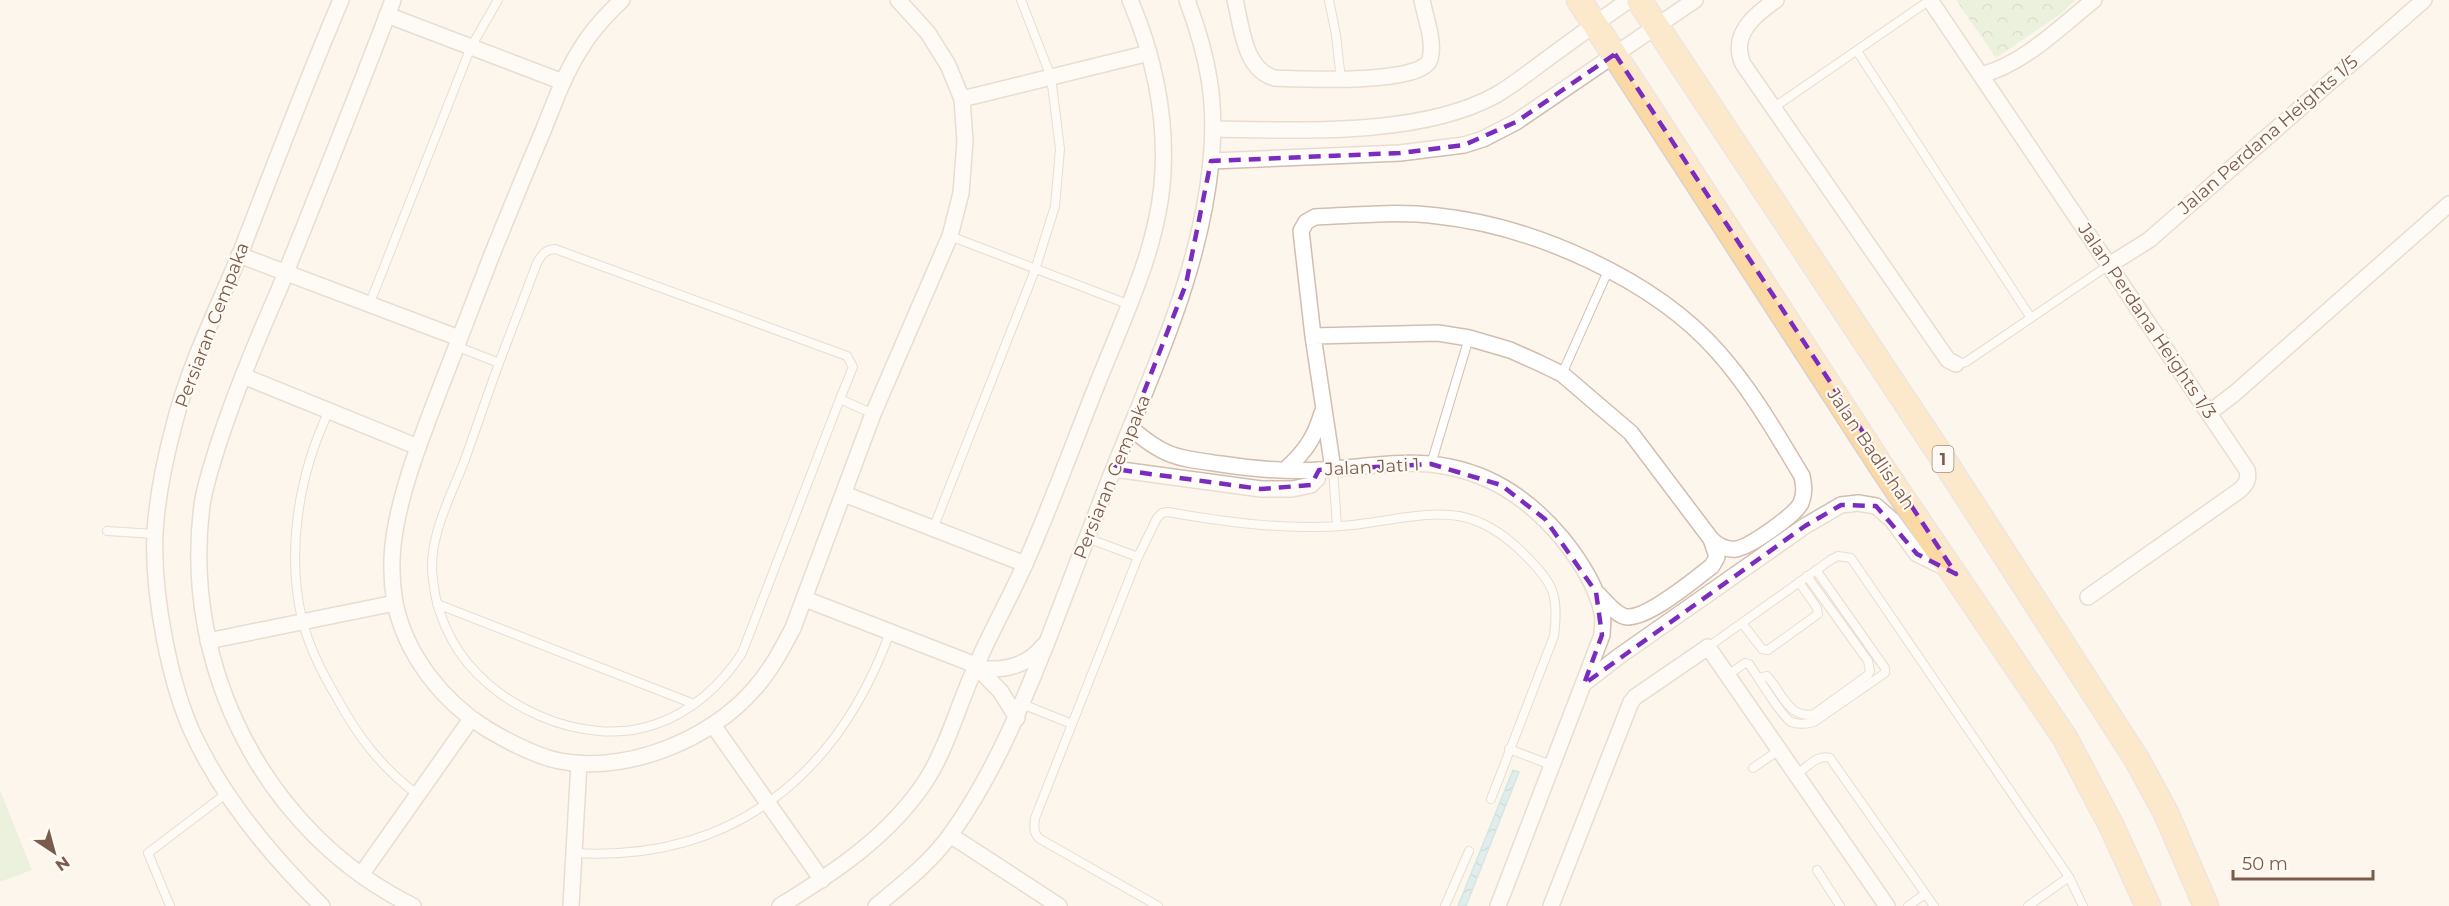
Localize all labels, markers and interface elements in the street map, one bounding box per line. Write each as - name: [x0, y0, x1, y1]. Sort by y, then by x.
- street label: Jalan Perdana Heights 1/5: [2173, 51, 2362, 220]
- street label: Jalan Perdana Heights 1/3: [2073, 218, 2221, 423]
- street label: Persiaran Cempaka: [170, 239, 254, 411]
- street label: Jalan Badlishah: [1822, 383, 1920, 514]
- street label: Persiaran Cempaka: [1069, 392, 1155, 562]
- road number: 1: [1932, 446, 1954, 472]
- street label: Jalan Jati 1: [1323, 454, 1420, 481]
- north arrow: [24, 822, 84, 882]
- scale bar: [2233, 843, 2372, 881]
- text: N: [52, 852, 73, 875]
- text: 50 m: [2242, 853, 2288, 875]

